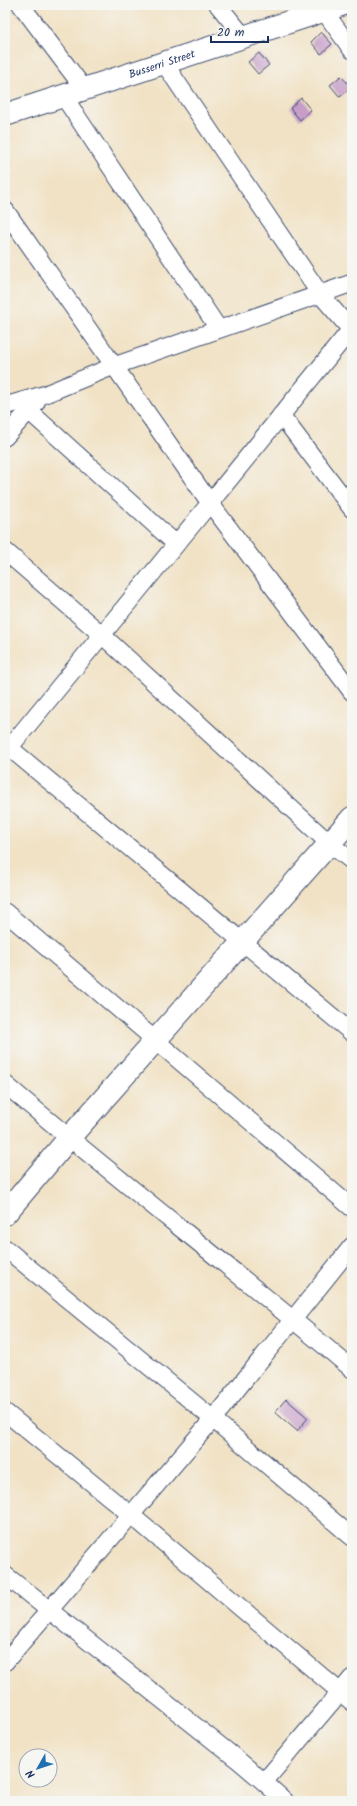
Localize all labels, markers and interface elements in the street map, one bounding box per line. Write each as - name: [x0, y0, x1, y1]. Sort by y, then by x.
- scale bar: [211, 18, 268, 44]
- text: 20 m: [217, 23, 245, 42]
- street label: Busserri Street: [127, 45, 198, 84]
- north arrow: [18, 1748, 58, 1788]
- text: N: [22, 1765, 40, 1782]

